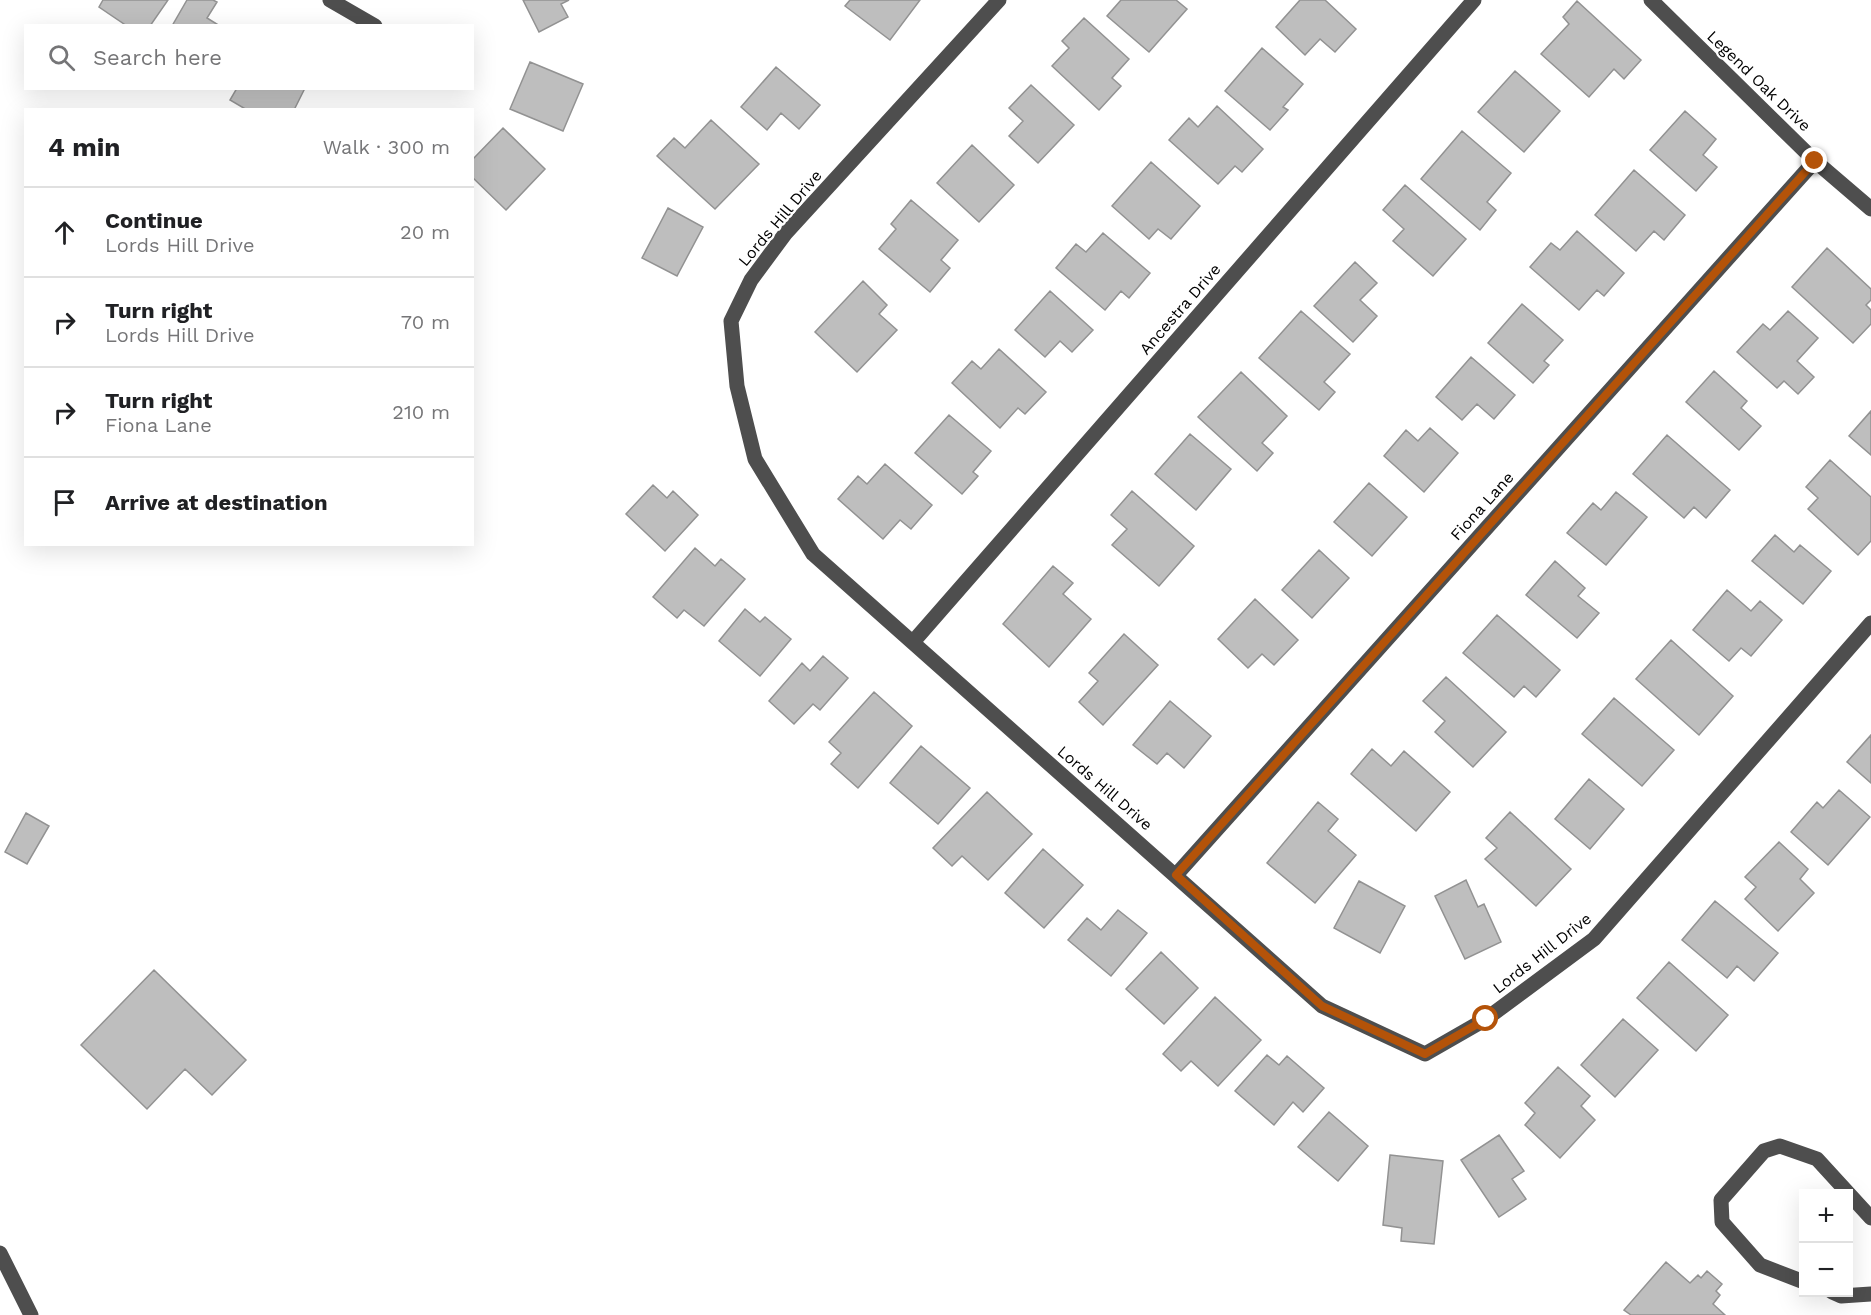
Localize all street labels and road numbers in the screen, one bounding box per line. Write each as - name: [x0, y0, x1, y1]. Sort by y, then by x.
- street label: Legend Oak Drive: [1703, 27, 1815, 135]
- street label: Lords Hill Drive: [734, 166, 826, 270]
- street label: Ancestra Drive: [1135, 260, 1225, 358]
- street label: Fiona Lane: [1446, 468, 1518, 544]
- street label: Lords Hill Drive: [1054, 742, 1156, 834]
- street label: Lords Hill Drive: [1489, 909, 1595, 997]

